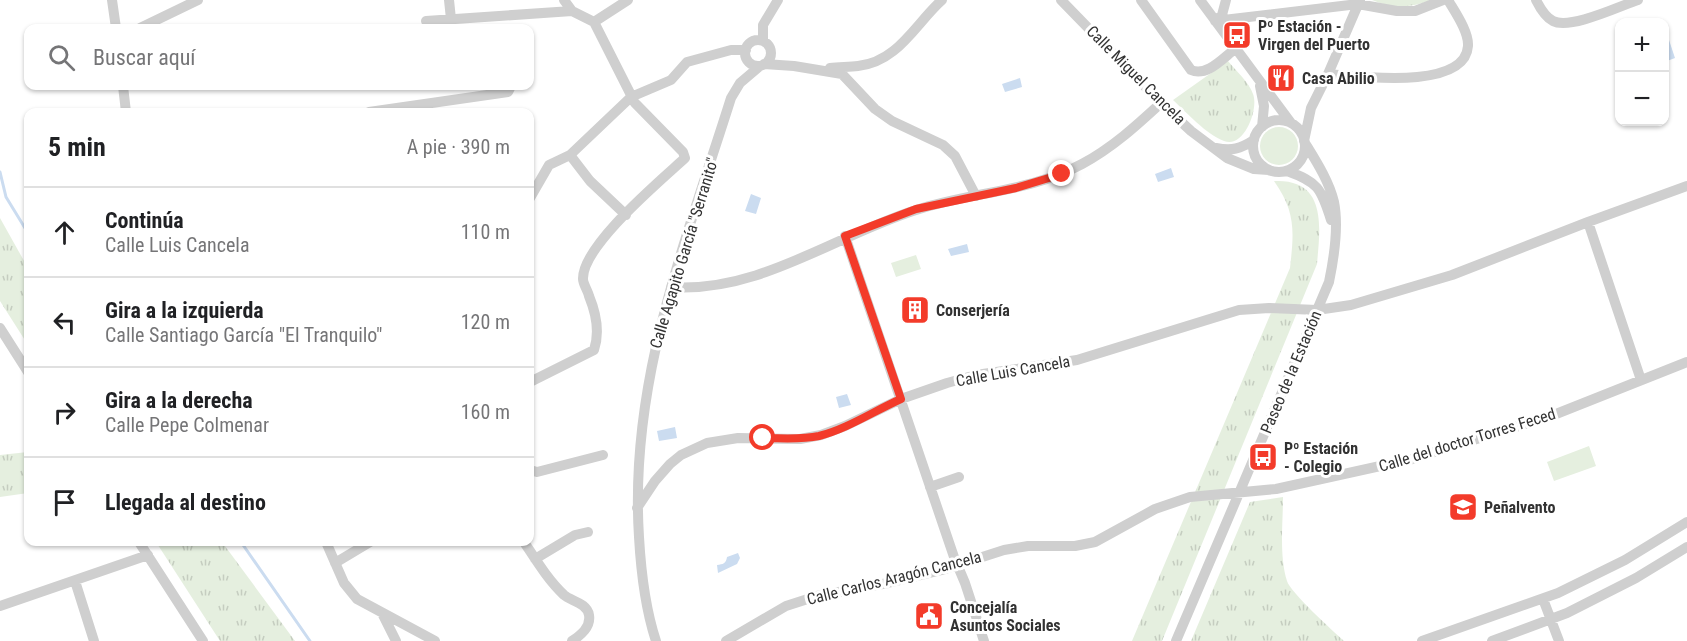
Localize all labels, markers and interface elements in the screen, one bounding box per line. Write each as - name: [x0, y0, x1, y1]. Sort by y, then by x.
- place label: Pº Estación - Virgen del Puerto: [1258, 17, 1370, 54]
- map controls: [1615, 18, 1669, 126]
- button: +: [1615, 18, 1669, 72]
- bus stop icon: Pº Estación - Virgen del Puerto: [1221, 19, 1253, 51]
- street label: Calle Miguel Cancela: [1083, 22, 1189, 128]
- search box: [24, 24, 534, 90]
- icon: search: [45, 41, 78, 74]
- text: Buscar aquí: [93, 45, 196, 70]
- restaurant icon: Casa Abilio: [1265, 62, 1297, 94]
- place label: Casa Abilio: [1302, 69, 1375, 88]
- button: −: [1615, 72, 1669, 126]
- text: 5 min: [48, 132, 106, 162]
- text: A pie · 390 m: [407, 135, 510, 159]
- street label: Calle Agapito García "Serranito": [646, 155, 722, 351]
- route end: [1048, 160, 1074, 186]
- text: Continúa: [105, 208, 184, 233]
- icon: ahead: [48, 216, 81, 249]
- text: 110 m: [461, 220, 510, 244]
- text: Calle Luis Cancela: [105, 233, 250, 257]
- building icon: Conserjería: [899, 294, 931, 326]
- text: Gira a la izquierda: [105, 298, 264, 323]
- place label: Conserjería: [936, 301, 1010, 320]
- icon: left: [48, 306, 81, 339]
- street label: Paseo de la Estación: [1257, 308, 1325, 436]
- text: 120 m: [461, 310, 510, 334]
- text: Calle Santiago García "El Tranquilo": [105, 323, 382, 347]
- street label: Calle Luis Cancela: [954, 352, 1072, 390]
- text: Gira a la derecha: [105, 388, 253, 413]
- icon: right: [48, 396, 81, 429]
- text: 160 m: [461, 400, 510, 424]
- street label: Calle del doctor Torres Feced: [1376, 404, 1558, 476]
- text: Calle Pepe Colmenar: [105, 413, 269, 437]
- route start: [749, 424, 775, 450]
- place label: Pº Estación - Colegio: [1284, 439, 1358, 476]
- bus stop icon: Pº Estación - Colegio: [1247, 441, 1279, 473]
- icon: arrive: [48, 486, 81, 519]
- text: Llegada al destino: [105, 490, 266, 515]
- school or university icon: Peñalvento: [1447, 491, 1479, 523]
- place label: Peñalvento: [1484, 498, 1555, 517]
- street label: Calle Carlos Aragón Cancela: [805, 547, 983, 609]
- place label: Concejalía Asuntos Sociales: [950, 598, 1061, 635]
- public building icon: Concejalía Asuntos Sociales: [913, 600, 945, 632]

